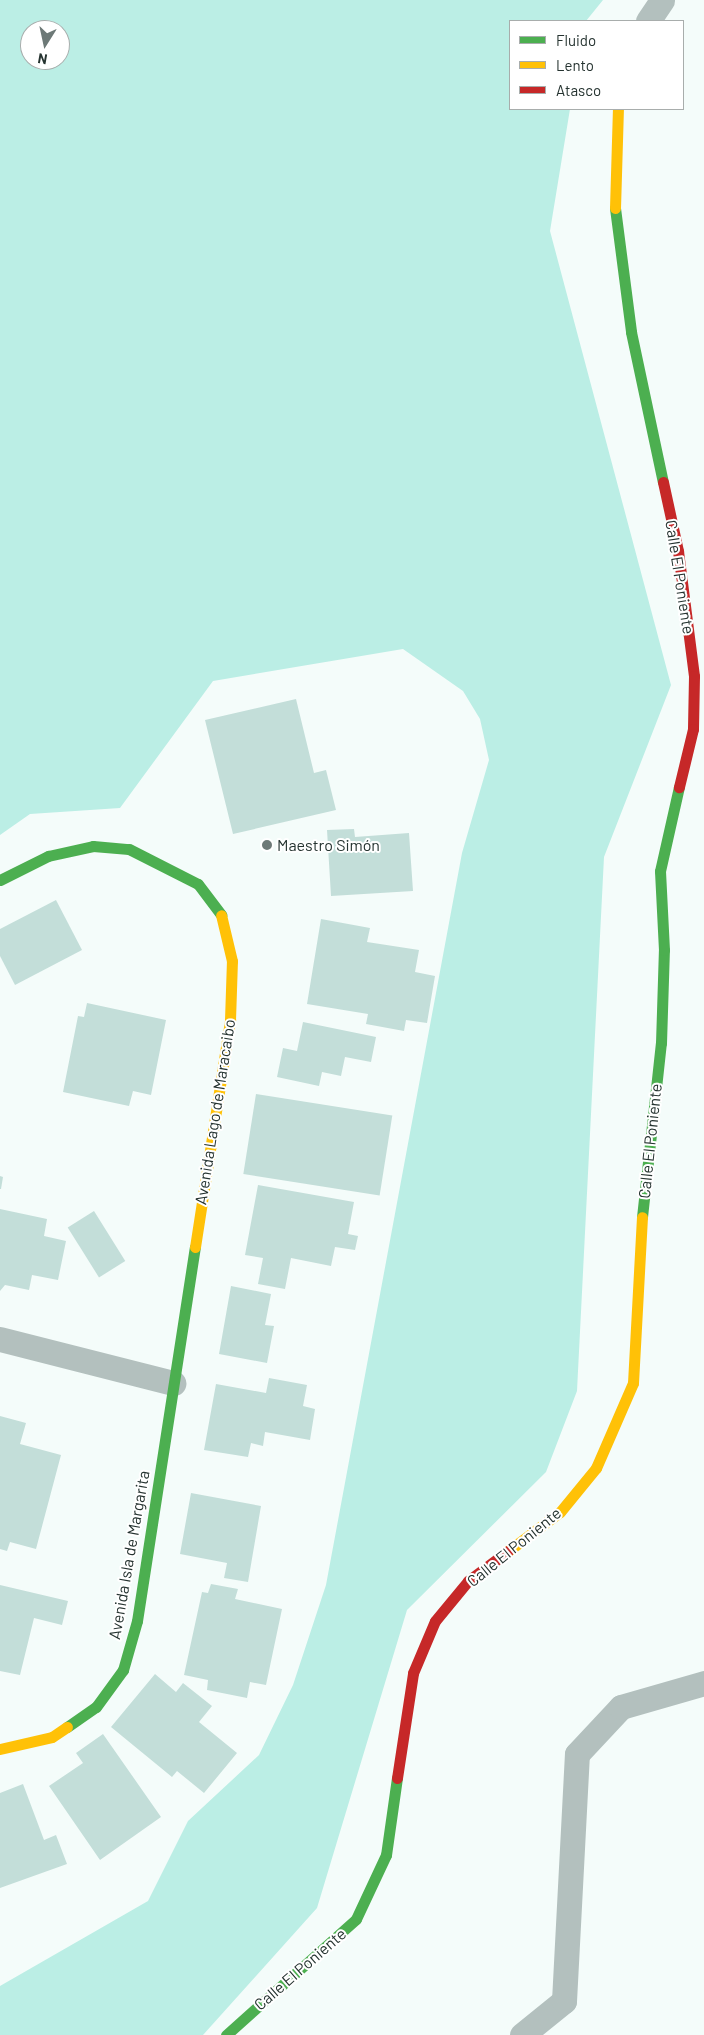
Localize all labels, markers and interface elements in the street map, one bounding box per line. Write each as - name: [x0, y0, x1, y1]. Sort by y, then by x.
- north arrow: [20, 20, 70, 70]
- legend: [509, 20, 684, 110]
- text: Fluido: [556, 31, 596, 49]
- text: N: [36, 50, 49, 68]
- text: Lento: [556, 56, 594, 74]
- text: Atasco: [556, 81, 601, 99]
- street label: Calle El Poniente: [662, 519, 698, 635]
- place label: Maestro Simón: [277, 835, 380, 855]
- marker: Maestro Simón: [261, 839, 273, 851]
- street label: Avenida Lago de Maracaibo: [191, 1018, 239, 1206]
- street label: Calle El Poniente: [634, 1083, 666, 1199]
- street label: Avenida Isla de Margarita: [105, 1469, 153, 1641]
- street label: Calle El Poniente: [463, 1503, 565, 1591]
- street label: Calle El Poniente: [250, 1924, 350, 2014]

